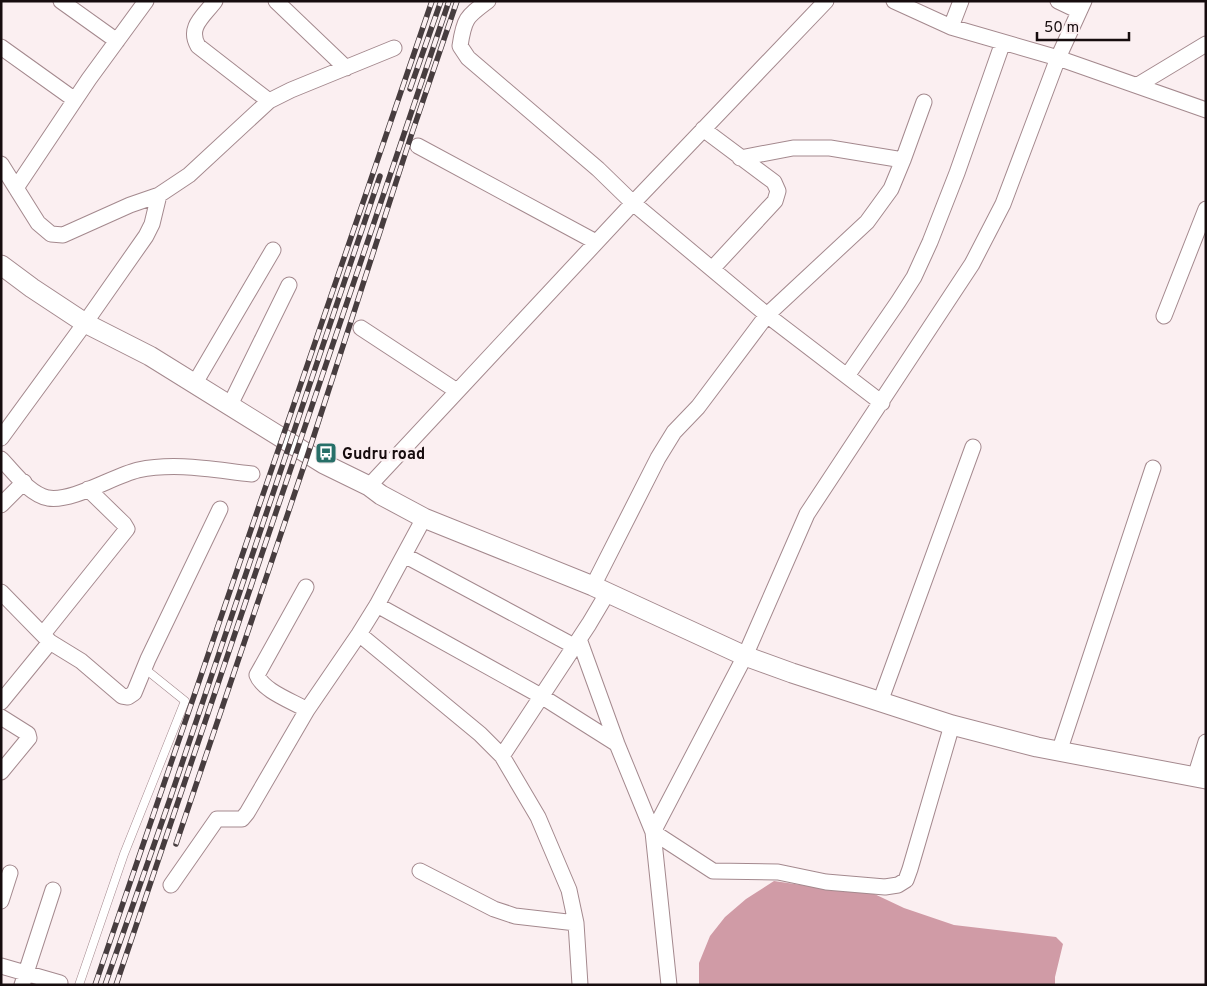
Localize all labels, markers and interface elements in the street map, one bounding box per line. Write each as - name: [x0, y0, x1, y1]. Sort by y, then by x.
- scale bar: [1037, 10, 1130, 42]
- text: 50 m: [1044, 19, 1079, 38]
- bus stop icon: Gudru road: [314, 441, 338, 465]
- place label: Gudru road: [342, 445, 425, 465]

